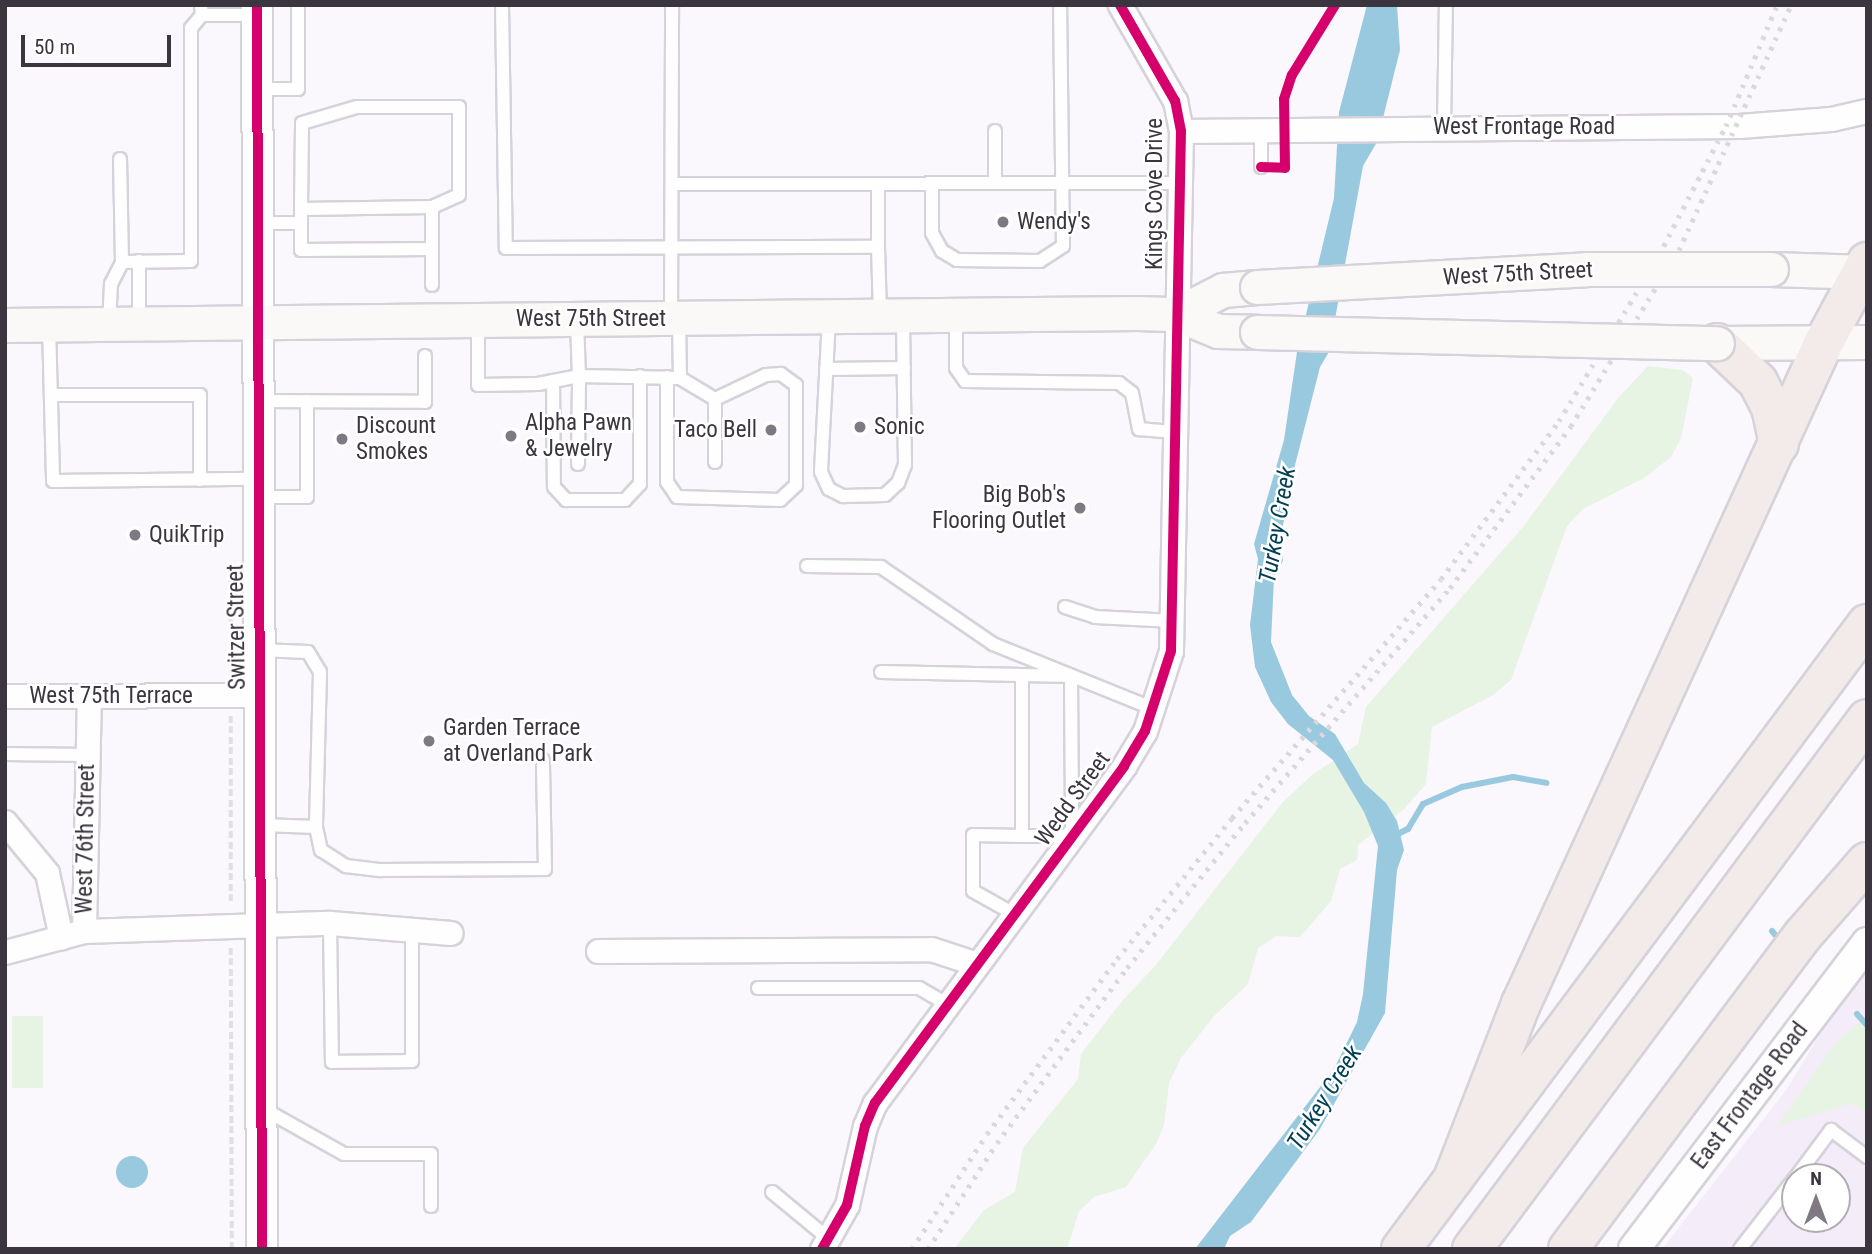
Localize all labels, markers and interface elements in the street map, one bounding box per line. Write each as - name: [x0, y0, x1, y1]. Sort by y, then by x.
- scale bar: [24, 21, 175, 65]
- text: 50 m: [34, 35, 75, 59]
- street label: West Frontage Road: [1433, 113, 1615, 141]
- street label: Kings Cove Drive: [1141, 118, 1169, 270]
- place label: Wendy's: [1017, 208, 1091, 236]
- marker: Wendy's: [995, 214, 1011, 230]
- street label: West 75th Street: [1442, 256, 1594, 292]
- street label: West 75th Street: [516, 305, 666, 333]
- place label: Alpha Pawn & Jewelry: [525, 409, 632, 463]
- place label: Discount Smokes: [356, 412, 436, 466]
- place label: Sonic: [874, 413, 925, 441]
- place label: Taco Bell: [674, 416, 757, 444]
- marker: Sonic: [852, 419, 868, 435]
- marker: Taco Bell: [763, 422, 779, 438]
- marker: Alpha Pawn & Jewelry: [503, 428, 519, 444]
- marker: Discount Smokes: [334, 431, 350, 447]
- water label: Turkey Creek: [1254, 464, 1302, 586]
- place label: Big Bob's Flooring Outlet: [932, 481, 1066, 535]
- marker: Big Bob's Flooring Outlet: [1072, 500, 1088, 516]
- place label: QuikTrip: [149, 521, 224, 549]
- marker: QuikTrip: [127, 527, 143, 543]
- street label: Switzer Street: [222, 564, 252, 690]
- street label: West 75th Terrace: [29, 682, 193, 710]
- place label: Garden Terrace at Overland Park: [443, 714, 593, 768]
- marker: Garden Terrace at Overland Park: [421, 733, 437, 749]
- street label: Wedd Street: [1030, 746, 1116, 852]
- street label: West 76th Street: [71, 764, 101, 914]
- street label: East Frontage Road: [1686, 1017, 1814, 1175]
- water label: Turkey Creek: [1282, 1040, 1368, 1156]
- north arrow: [1781, 1163, 1851, 1233]
- text: N: [1810, 1167, 1822, 1190]

